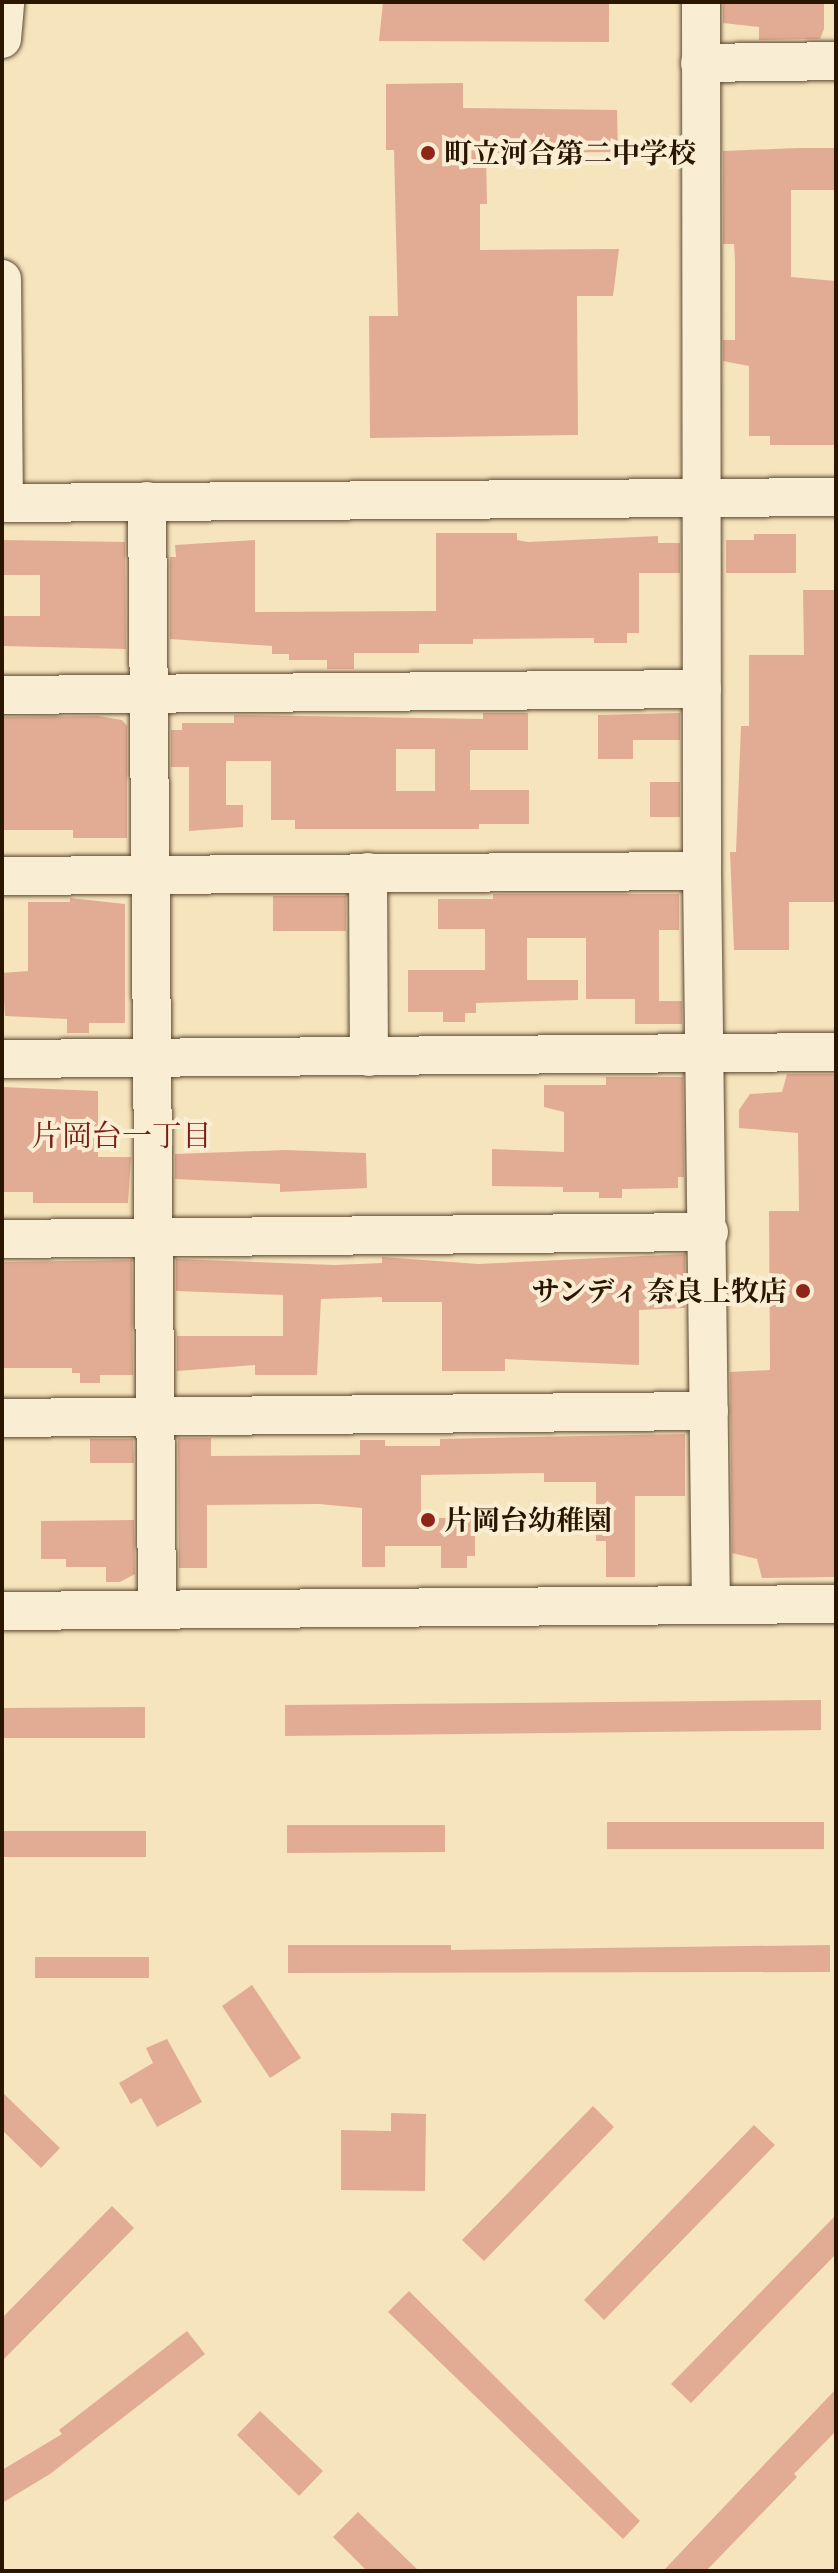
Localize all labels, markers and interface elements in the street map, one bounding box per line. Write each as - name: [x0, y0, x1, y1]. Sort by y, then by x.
- place label: 町立河合第二中学校: [444, 136, 696, 170]
- marker: 町立河合第二中学校: [419, 144, 437, 162]
- district label: 片岡台一丁目: [32, 1118, 212, 1154]
- place label: サンディ 奈良上牧店: [528, 1274, 787, 1308]
- marker: サンディ 奈良上牧店: [794, 1282, 812, 1300]
- place label: 片岡台幼稚園: [444, 1503, 612, 1537]
- marker: 片岡台幼稚園: [419, 1511, 437, 1529]

